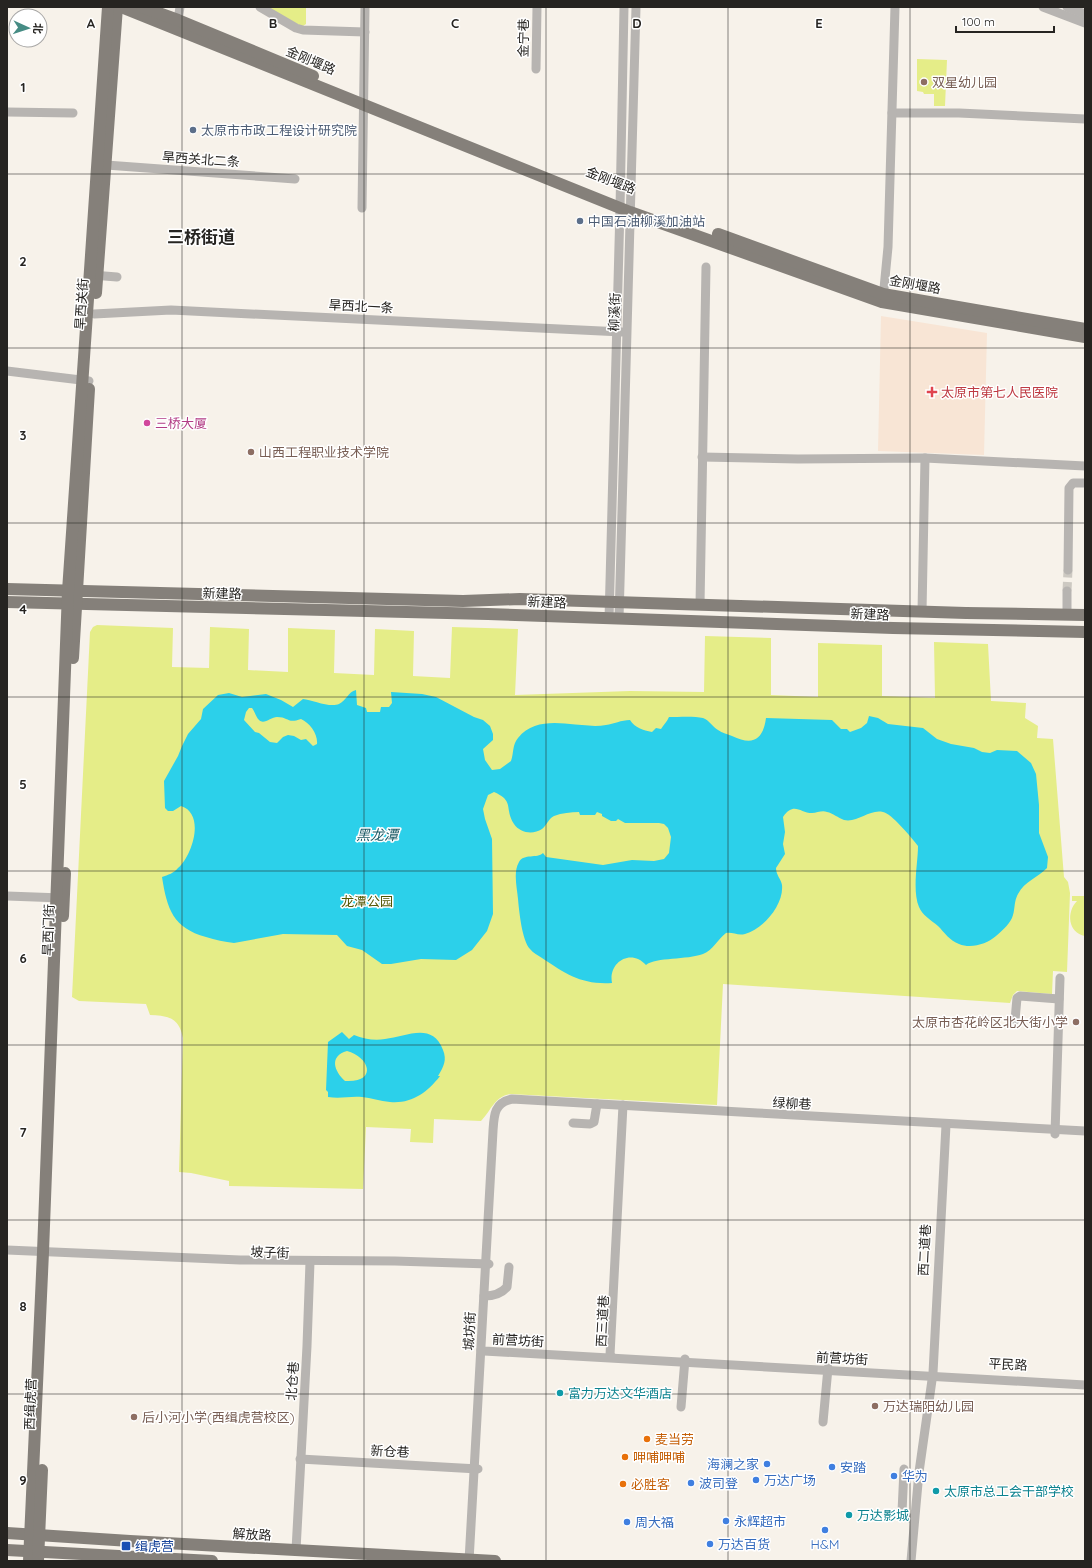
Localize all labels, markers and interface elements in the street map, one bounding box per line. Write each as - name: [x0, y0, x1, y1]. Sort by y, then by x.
- north arrow: [8, 8, 48, 48]
- scale bar: [956, 8, 1054, 34]
- text: 100 m: [962, 14, 995, 29]
- text: A: [87, 15, 96, 31]
- text: B: [269, 15, 277, 31]
- text: C: [451, 15, 459, 31]
- text: D: [632, 15, 642, 31]
- text: E: [815, 15, 823, 31]
- street label: 金宁巷: [515, 18, 531, 58]
- text: 北: [31, 23, 45, 34]
- street label: 金刚堰路: [284, 42, 338, 78]
- place label: 双星幼儿园: [932, 74, 997, 90]
- marker: 双星幼儿园: [919, 77, 929, 87]
- text: 1: [20, 79, 26, 95]
- place label: 太原市市政工程设计研究院: [201, 122, 357, 138]
- marker: 太原市市政工程设计研究院: [188, 125, 198, 135]
- street label: 旱西关北二条: [162, 148, 240, 170]
- street label: 金刚堰路: [584, 163, 638, 197]
- place label: 中国石油柳溪加油站: [588, 213, 705, 229]
- marker: 中国石油柳溪加油站: [575, 216, 585, 226]
- district label: 三桥街道: [167, 226, 235, 247]
- text: 2: [19, 253, 27, 269]
- street label: 金刚堰路: [888, 272, 942, 296]
- street label: 旱西关街: [71, 277, 91, 331]
- street label: 柳溪街: [605, 292, 623, 332]
- street label: 旱西北一条: [328, 296, 394, 316]
- place label: 太原市第七人民医院: [941, 384, 1058, 400]
- marker: 太原市第七人民医院: [926, 386, 938, 398]
- place label: 三桥大厦: [155, 415, 207, 431]
- marker: 三桥大厦: [142, 418, 152, 428]
- text: 3: [20, 427, 27, 443]
- place label: 山西工程职业技术学院: [259, 444, 389, 460]
- marker: 山西工程职业技术学院: [246, 447, 256, 457]
- street label: 新建路: [202, 585, 242, 601]
- street label: 新建路: [527, 593, 567, 611]
- text: 4: [19, 601, 27, 617]
- street label: 新建路: [850, 605, 890, 623]
- text: 5: [19, 776, 27, 792]
- water label: 黑龙潭: [356, 826, 401, 844]
- park label: 龙潭公园: [341, 893, 393, 909]
- street label: 旱西门街: [39, 904, 57, 956]
- text: 6: [19, 950, 27, 966]
- place label: 太原市杏花岭区北大街小学: [912, 1014, 1068, 1030]
- marker: 太原市杏花岭区北大街小学: [1071, 1017, 1081, 1027]
- street label: 绿柳巷: [772, 1094, 812, 1112]
- text: 7: [19, 1124, 27, 1140]
- street label: 西二道巷: [915, 1224, 933, 1276]
- street label: 坡子街: [250, 1243, 290, 1261]
- street label: 西三道巷: [593, 1295, 611, 1347]
- text: 8: [19, 1298, 27, 1314]
- street label: 城坊街: [460, 1311, 478, 1351]
- street label: 前营坊街: [492, 1331, 544, 1349]
- street label: 前营坊街: [816, 1349, 868, 1367]
- street label: 平民路: [988, 1355, 1028, 1373]
- street label: 北仓巷: [283, 1361, 301, 1401]
- street label: 西缉虎营: [21, 1378, 39, 1430]
- place label: 富力万达文华酒店: [568, 1385, 672, 1401]
- marker: 富力万达文华酒店: [555, 1388, 565, 1398]
- place label: 万达瑞阳幼儿园: [883, 1398, 974, 1414]
- marker: 万达瑞阳幼儿园: [870, 1401, 880, 1411]
- place label: 后小河小学(西缉虎营校区): [142, 1409, 295, 1425]
- marker: 后小河小学(西缉虎营校区): [129, 1412, 139, 1422]
- place label: 麦当劳: [655, 1431, 694, 1447]
- marker: 麦当劳: [642, 1434, 652, 1444]
- street label: 新仓巷: [370, 1442, 410, 1460]
- place label: 呷哺呷哺: [633, 1449, 685, 1465]
- marker: 呷哺呷哺: [620, 1452, 630, 1462]
- place label: 海澜之家: [707, 1456, 759, 1472]
- marker: 海澜之家: [762, 1459, 772, 1469]
- place label: 安踏: [840, 1459, 866, 1475]
- marker: 安踏: [827, 1462, 837, 1472]
- place label: 华为: [902, 1468, 928, 1484]
- marker: 华为: [889, 1471, 899, 1481]
- text: 9: [19, 1472, 27, 1488]
- place label: 万达广场: [764, 1472, 816, 1488]
- place label: 波司登: [699, 1475, 738, 1491]
- marker: 万达广场: [751, 1475, 761, 1485]
- place label: 必胜客: [631, 1476, 670, 1492]
- marker: 波司登: [686, 1478, 696, 1488]
- marker: 必胜客: [618, 1479, 628, 1489]
- place label: 太原市总工会干部学校: [944, 1483, 1074, 1499]
- marker: 太原市总工会干部学校: [931, 1486, 941, 1496]
- place label: 万达影城: [857, 1507, 909, 1523]
- marker: 万达影城: [844, 1510, 854, 1520]
- place label: 永辉超市: [734, 1513, 786, 1529]
- place label: 周大福: [635, 1514, 674, 1530]
- marker: 永辉超市: [721, 1516, 731, 1526]
- marker: 周大福: [622, 1517, 632, 1527]
- street label: 解放路: [232, 1525, 272, 1543]
- marker: H&M: [820, 1525, 830, 1535]
- place label: 万达百货: [718, 1536, 770, 1552]
- place label: H&M: [811, 1536, 839, 1552]
- place label: 缉虎营: [135, 1538, 174, 1554]
- marker: 万达百货: [705, 1539, 715, 1549]
- marker: 缉虎营: [120, 1540, 132, 1552]

